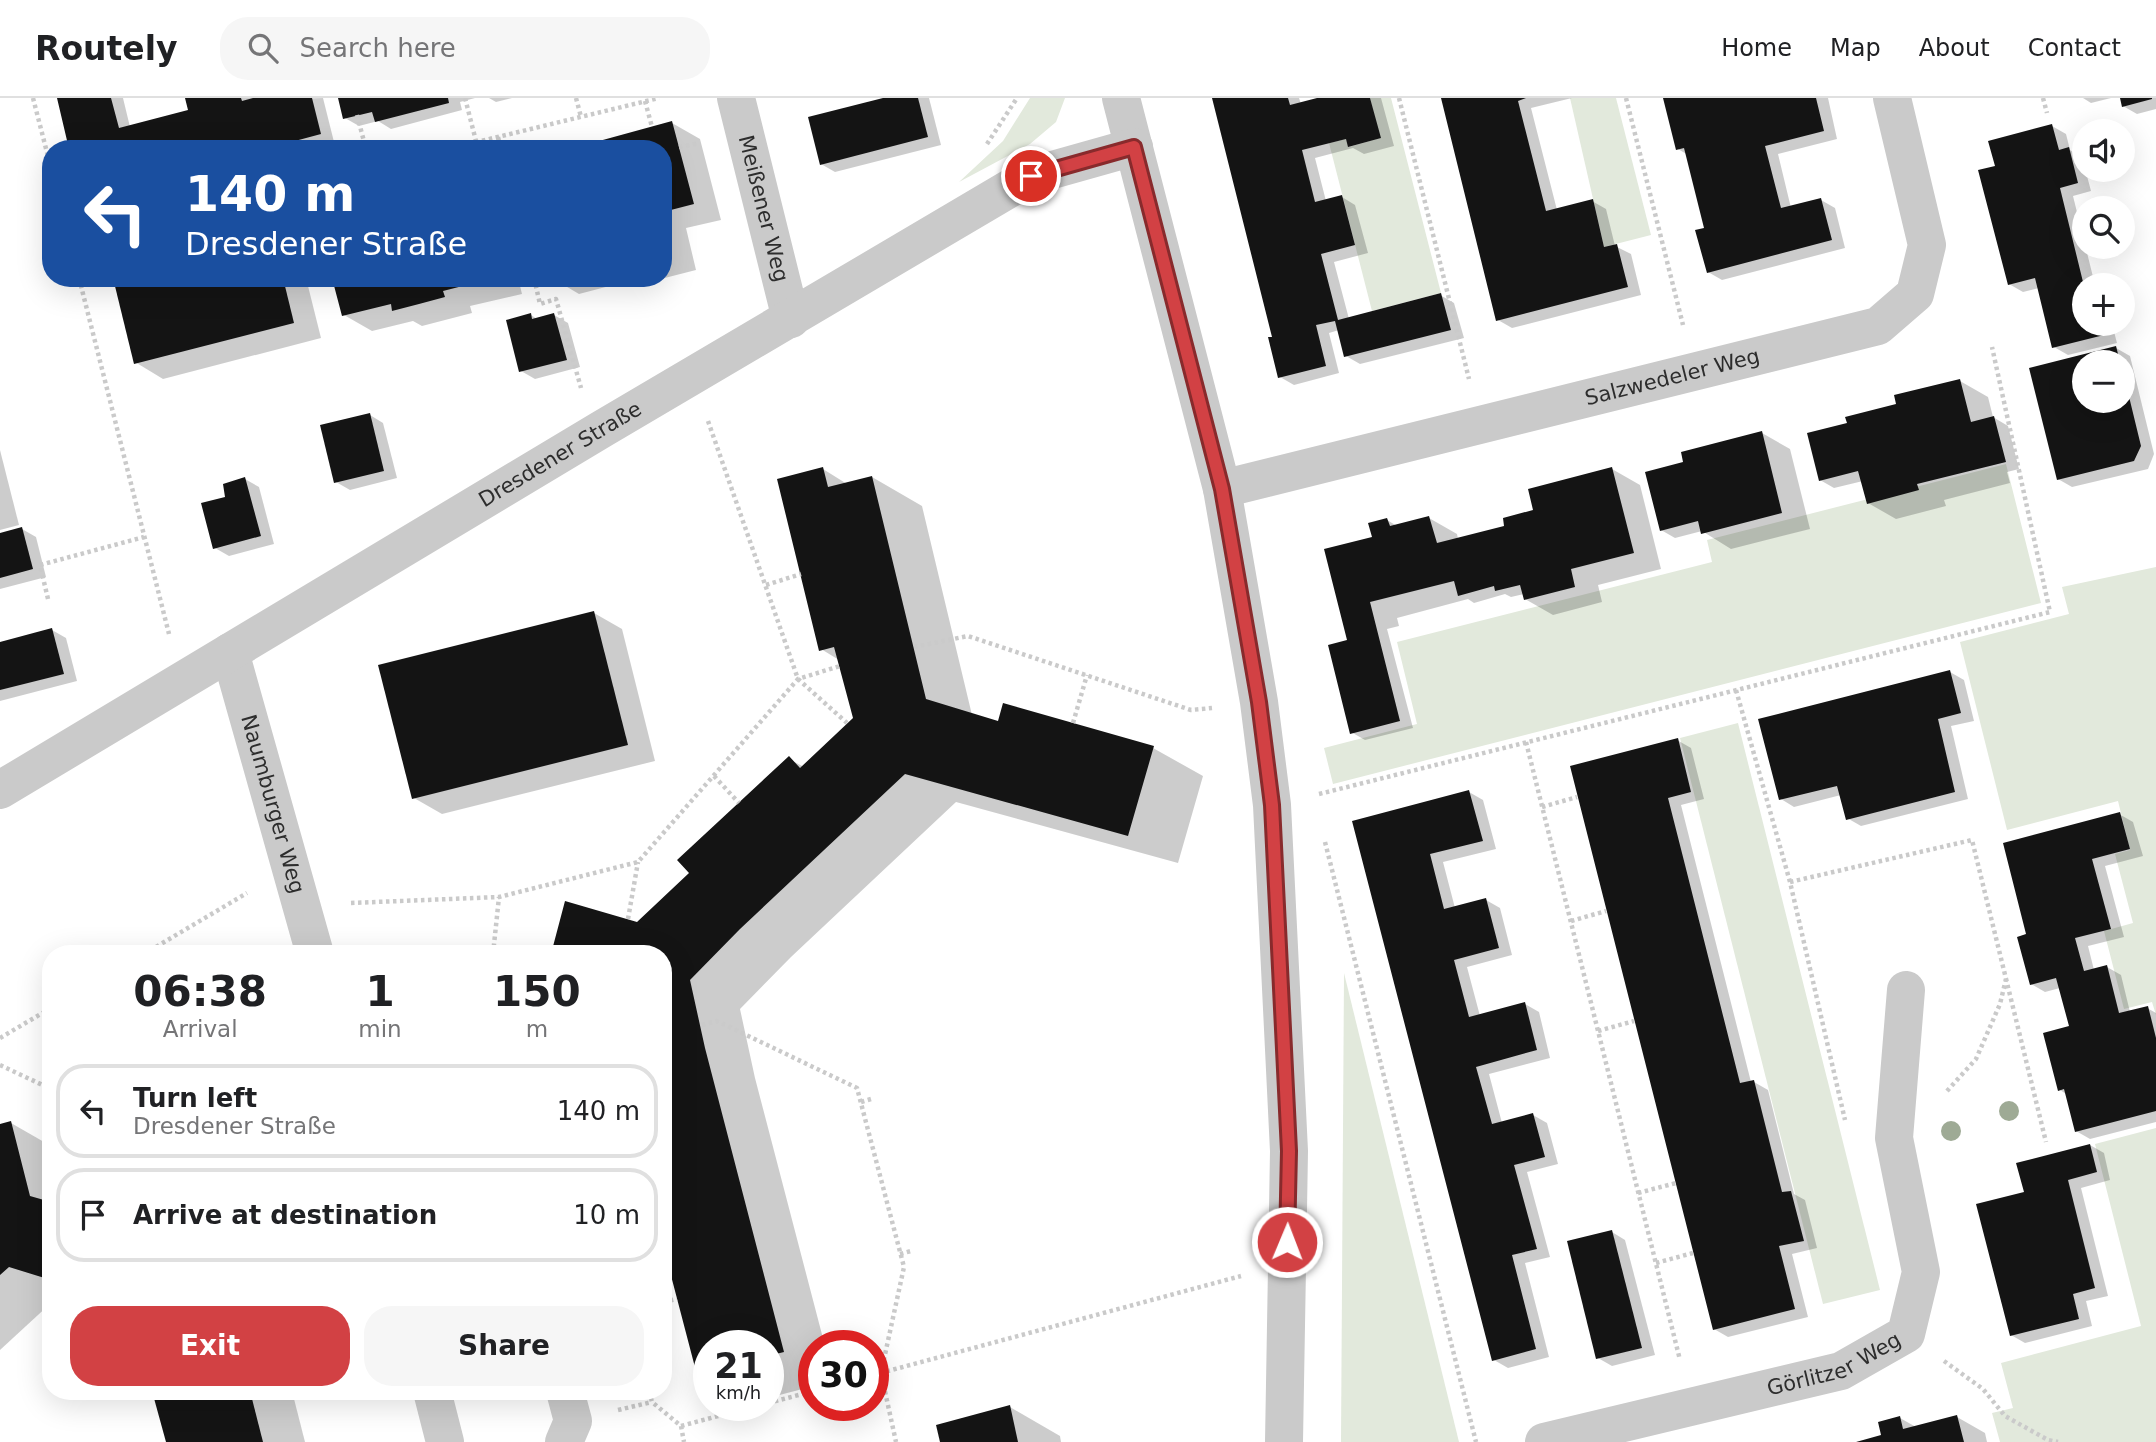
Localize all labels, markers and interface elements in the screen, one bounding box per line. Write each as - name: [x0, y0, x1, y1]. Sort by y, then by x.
- search box: [220, 17, 710, 80]
- text: Routely: [35, 29, 178, 68]
- icon: search: [244, 29, 282, 67]
- text: Search here: [300, 33, 456, 63]
- text: Home: [1721, 34, 1792, 62]
- text: Map: [1830, 34, 1881, 62]
- text: About: [1919, 34, 1990, 62]
- text: Contact: [2028, 34, 2121, 62]
- map controls: [2072, 119, 2135, 413]
- button: sound: [2072, 119, 2135, 182]
- street label: Meißener Weg: [734, 133, 793, 285]
- pin: [1001, 146, 1061, 206]
- icon: arrive: [1012, 157, 1050, 195]
- text: 140 m: [185, 166, 355, 223]
- icon: left: [70, 168, 161, 259]
- button: search: [2072, 196, 2135, 259]
- text: Dresdener Straße: [185, 225, 467, 263]
- button: +: [2072, 273, 2135, 336]
- street label: Salzwedeler Weg: [1582, 344, 1762, 410]
- button: −: [2072, 350, 2135, 413]
- street label: Dresdener Straße: [474, 396, 646, 512]
- street label: Naumburger Weg: [236, 712, 309, 896]
- text: 06:38: [133, 967, 267, 1016]
- text: 1: [365, 967, 395, 1016]
- text: 150: [493, 967, 581, 1016]
- text: Arrival: [163, 1016, 238, 1042]
- text: min: [358, 1016, 402, 1042]
- text: m: [526, 1016, 548, 1042]
- text: Turn left: [133, 1083, 257, 1113]
- icon: left: [74, 1092, 112, 1130]
- text: 140 m: [557, 1096, 640, 1126]
- text: Dresdener Straße: [133, 1113, 336, 1139]
- icon: arrive: [74, 1196, 112, 1234]
- text: Arrive at destination: [133, 1200, 437, 1230]
- text: 10 m: [573, 1200, 640, 1230]
- position arrow: [1250, 1205, 1324, 1279]
- button: Exit: [70, 1306, 350, 1386]
- button: Share: [364, 1306, 644, 1386]
- street label: Görlitzer Weg: [1765, 1327, 1905, 1400]
- speed limit sign: 30: [798, 1330, 889, 1421]
- text: 21: [714, 1346, 763, 1386]
- text: km/h: [716, 1382, 761, 1403]

